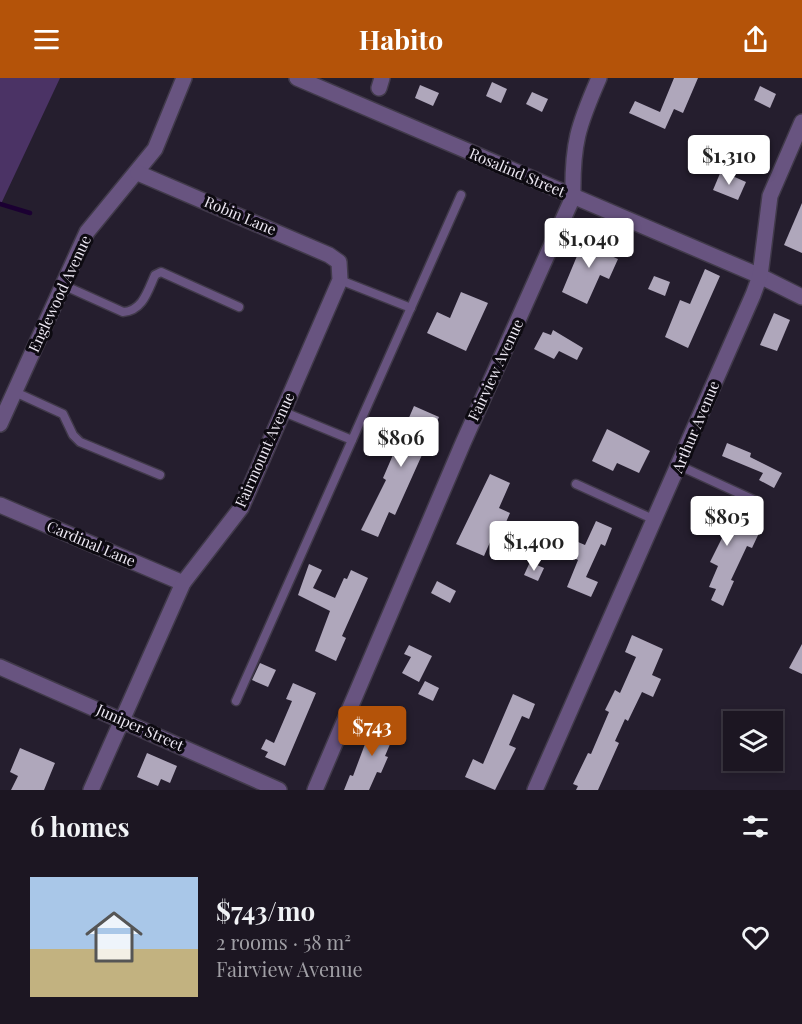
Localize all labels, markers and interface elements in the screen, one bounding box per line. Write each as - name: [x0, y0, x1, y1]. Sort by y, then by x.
- text: Habito: [359, 21, 443, 57]
- icon: menu: [30, 23, 63, 56]
- icon: share: [739, 23, 772, 56]
- pin: $1,310: [680, 135, 778, 186]
- text: $1,310: [702, 141, 756, 168]
- street label: Rosalind Street: [466, 143, 569, 202]
- street label: Robin Lane: [201, 191, 279, 239]
- pin: $1,040: [540, 218, 638, 269]
- text: $1,040: [559, 224, 619, 251]
- street label: Englewood Avenue: [23, 232, 95, 355]
- street label: Fairview Avenue: [463, 315, 527, 424]
- street label: Arthur Avenue: [666, 378, 723, 477]
- street label: Fairmount Avenue: [230, 389, 298, 510]
- pin: $806: [365, 417, 437, 468]
- text: $806: [378, 423, 424, 450]
- pin: $805: [691, 496, 763, 547]
- text: $805: [705, 502, 749, 529]
- street label: Cardinal Lane: [44, 515, 139, 571]
- pin: $1,400: [485, 521, 583, 572]
- text: $1,400: [504, 527, 564, 554]
- street label: Juniper Street: [93, 699, 188, 756]
- pin: $743: [336, 706, 408, 757]
- map controls: [723, 711, 783, 771]
- button: layers: [723, 711, 783, 771]
- text: $743: [352, 712, 392, 739]
- text: 6 homes: [30, 809, 129, 844]
- icon: filters: [739, 810, 772, 843]
- text: $743/mo: [216, 893, 315, 928]
- icon: home: [78, 901, 150, 973]
- icon: heart: [739, 921, 772, 954]
- text: 2 rooms · 58 m²: [216, 928, 351, 955]
- text: Fairview Avenue: [216, 955, 363, 982]

